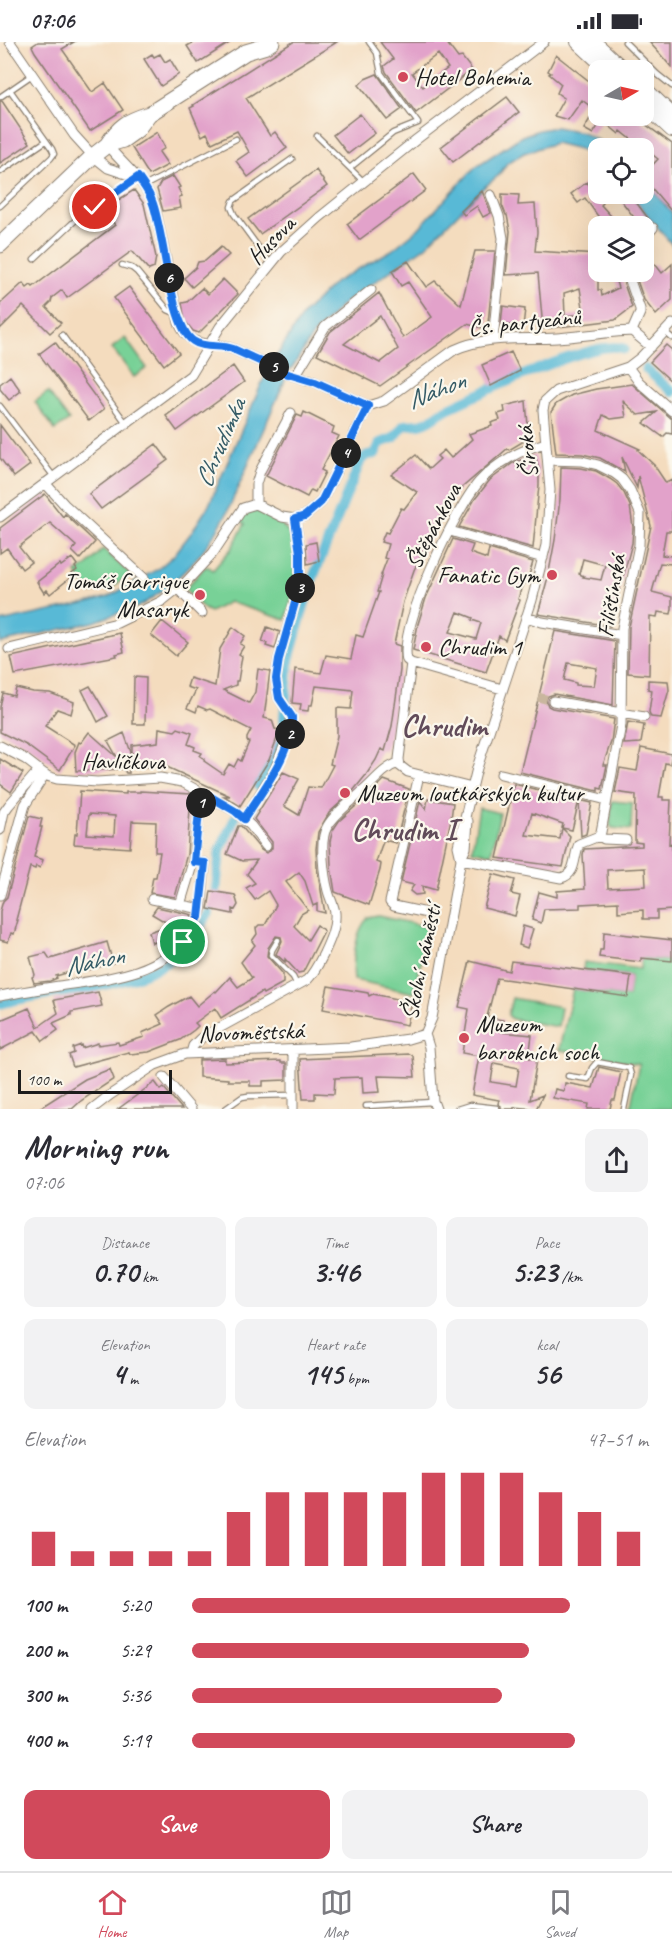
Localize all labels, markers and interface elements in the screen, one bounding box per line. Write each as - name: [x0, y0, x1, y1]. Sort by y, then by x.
- text: 07:06: [30, 7, 74, 35]
- north arrow: [588, 60, 654, 126]
- map controls: [588, 60, 654, 282]
- place label: Hotel Bohemia: [415, 62, 532, 92]
- marker: Hotel Bohemia: [396, 70, 410, 84]
- button: locate: [588, 138, 654, 204]
- pin: [69, 181, 120, 232]
- icon: check: [78, 190, 111, 223]
- street label: Husova: [240, 208, 303, 271]
- button: layers: [588, 216, 654, 282]
- pin: 6: [154, 263, 184, 293]
- text: 6: [165, 268, 173, 288]
- street label: Čs. partyzánů: [467, 301, 584, 343]
- pin: 5: [259, 352, 289, 382]
- text: 5: [271, 357, 277, 377]
- water label: Náhon: [402, 363, 472, 416]
- water label: Chrudimka: [187, 391, 255, 492]
- street label: Široká: [509, 422, 545, 480]
- pin: 4: [331, 438, 361, 468]
- text: 4: [342, 443, 350, 463]
- street label: Štěpánkova: [398, 477, 469, 574]
- street label: Filištínská: [590, 550, 633, 639]
- place label: Fanatic Gym: [437, 560, 541, 590]
- place label: Tomáš Garrigue Masaryk: [64, 566, 190, 624]
- marker: Fanatic Gym: [545, 568, 559, 582]
- pin: 3: [285, 573, 315, 603]
- text: 3: [296, 578, 304, 598]
- marker: Tomáš Garrigue Masaryk: [193, 588, 207, 602]
- place label: Chrudim 1: [438, 632, 523, 662]
- marker: Chrudim 1: [419, 640, 433, 654]
- district label: Chrudim: [401, 707, 490, 745]
- pin: 2: [275, 719, 305, 749]
- text: 2: [286, 724, 294, 744]
- street label: Havlíčkova: [81, 746, 166, 776]
- place label: Muzeum loutkářských kultur: [357, 778, 586, 808]
- marker: Muzeum loutkářských kultur: [338, 786, 352, 800]
- pin: 1: [186, 788, 216, 818]
- text: 1: [197, 793, 205, 813]
- district label: Chrudim I: [352, 811, 463, 849]
- street label: Školní náměstí: [394, 897, 449, 1023]
- pin: [157, 916, 208, 967]
- icon: arrive: [166, 925, 199, 958]
- water label: Náhon: [61, 938, 129, 983]
- place label: Muzeum barokních soch: [476, 1009, 600, 1067]
- street label: Novoměstská: [198, 1015, 307, 1049]
- marker: Muzeum barokních soch: [457, 1031, 471, 1045]
- scale bar: [18, 1067, 172, 1094]
- text: 100 m: [27, 1070, 61, 1090]
- text: Morning run: [24, 1126, 168, 1168]
- button: share: [585, 1129, 648, 1192]
- text: 07:06: [24, 1170, 64, 1195]
- text: Distance: [101, 1233, 149, 1253]
- text: Time: [324, 1233, 348, 1253]
- text: Pace: [535, 1233, 559, 1253]
- text: 0.70: [92, 1253, 138, 1291]
- text: 3:46: [312, 1253, 360, 1291]
- text: 5:23: [512, 1253, 558, 1291]
- text: km: [138, 1267, 158, 1287]
- text: /km: [558, 1267, 582, 1287]
- text: Elevation: [100, 1335, 150, 1355]
- text: Heart rate: [307, 1335, 365, 1355]
- text: kcal: [536, 1335, 558, 1355]
- text: 4: [112, 1355, 125, 1393]
- text: 145: [303, 1355, 343, 1393]
- text: 56: [533, 1355, 561, 1393]
- text: m: [125, 1369, 138, 1389]
- text: bpm: [343, 1369, 369, 1389]
- text: Elevation: [24, 1427, 86, 1452]
- text: 47–51 m: [587, 1427, 648, 1452]
- text: 100 m: [24, 1593, 67, 1618]
- text: 5:20: [120, 1593, 151, 1618]
- text: 200 m: [24, 1638, 67, 1663]
- text: 5:29: [120, 1638, 151, 1663]
- text: 300 m: [24, 1683, 67, 1708]
- text: 5:36: [120, 1683, 151, 1708]
- text: 400 m: [24, 1728, 67, 1753]
- text: 5:19: [120, 1728, 151, 1753]
- button: Save: [24, 1790, 330, 1859]
- button: Share: [342, 1790, 648, 1859]
- tab: Home: [96, 1886, 129, 1942]
- tab: Map: [320, 1886, 353, 1942]
- tab: Saved: [544, 1886, 577, 1942]

